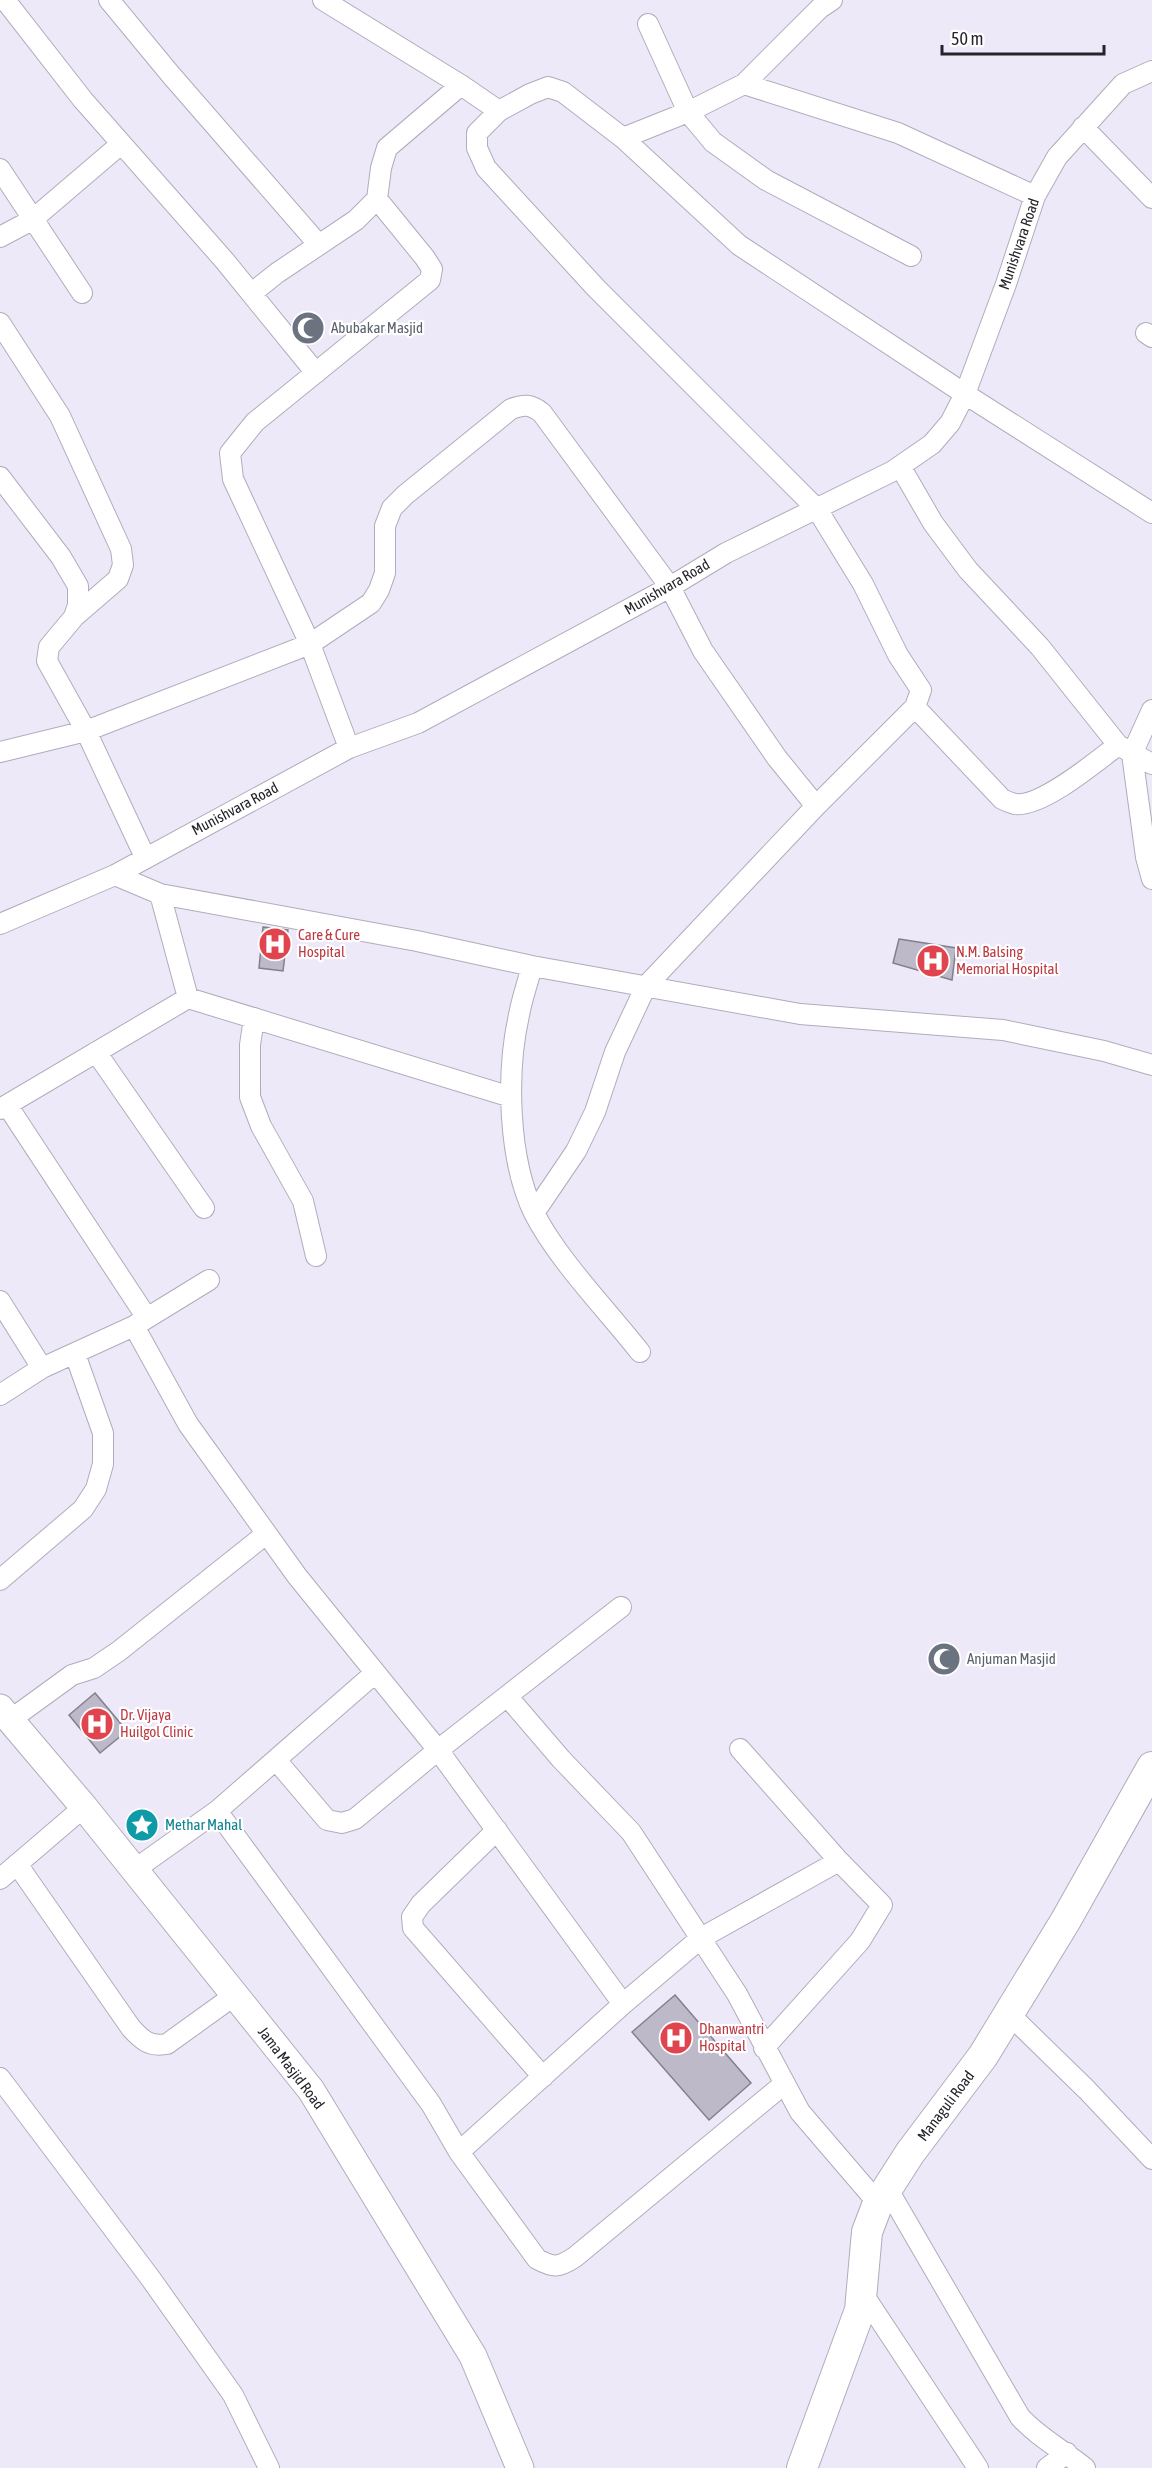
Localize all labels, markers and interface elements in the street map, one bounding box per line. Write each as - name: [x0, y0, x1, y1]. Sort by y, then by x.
- scale bar: [942, 18, 1104, 56]
- text: 50 m: [951, 28, 983, 49]
- street label: Munishvara Road: [995, 196, 1042, 292]
- mosque icon: Abubakar Masjid: [290, 310, 326, 346]
- place label: Abubakar Masjid: [331, 319, 423, 336]
- street label: Munishvara Road: [621, 555, 712, 618]
- street label: Munishvara Road: [189, 779, 281, 838]
- hospital icon: Care & Cure Hospital: [257, 926, 293, 962]
- place label: Care & Cure Hospital: [298, 926, 360, 960]
- hospital icon: N.M. Balsing Memorial Hospital: [915, 943, 951, 979]
- place label: N.M. Balsing Memorial Hospital: [956, 943, 1059, 977]
- mosque icon: Anjuman Masjid: [926, 1641, 962, 1677]
- place label: Anjuman Masjid: [967, 1650, 1056, 1667]
- hospital icon: Dr. Vijaya Huilgol Clinic: [79, 1706, 115, 1742]
- place label: Dr. Vijaya Huilgol Clinic: [120, 1706, 193, 1740]
- place icon: Methar Mahal: [124, 1807, 160, 1843]
- place label: Methar Mahal: [165, 1816, 242, 1833]
- hospital icon: Dhanwantri Hospital: [658, 2020, 694, 2056]
- place label: Dhanwantri Hospital: [699, 2020, 764, 2054]
- street label: Jama Masjid Road: [255, 2023, 328, 2112]
- street label: Managuli Road: [914, 2067, 977, 2144]

